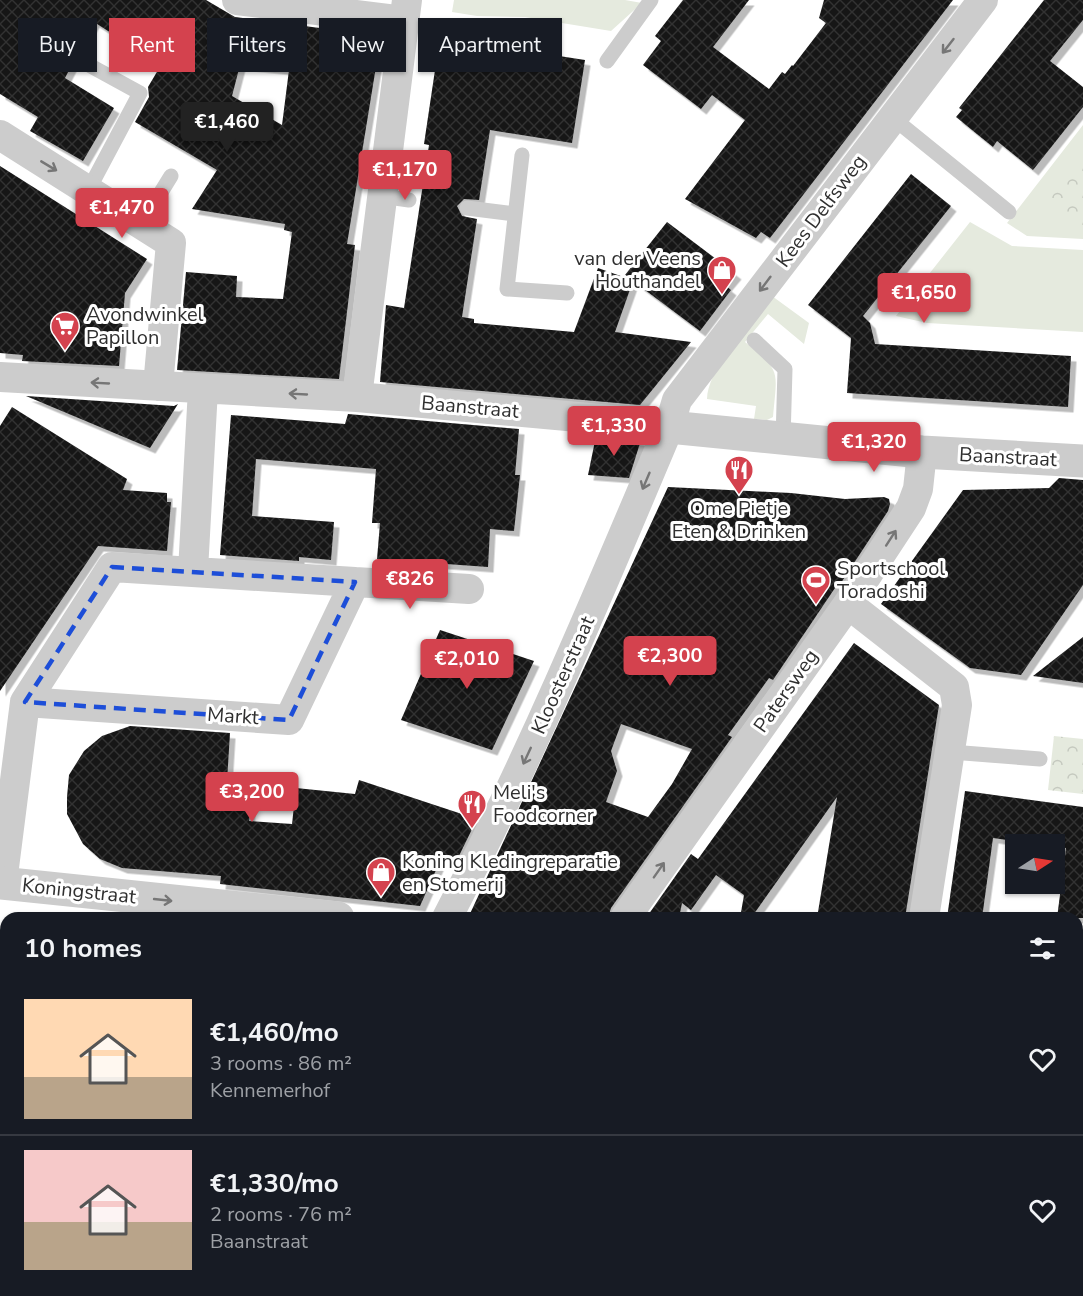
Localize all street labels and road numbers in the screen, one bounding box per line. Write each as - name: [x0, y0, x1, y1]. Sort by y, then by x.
- street label: Kees Delfsweg: [770, 149, 872, 273]
- street label: Baanstraat: [420, 389, 521, 425]
- street label: Baanstraat: [958, 441, 1059, 473]
- street label: Kloosterstraat: [525, 611, 601, 738]
- street label: Patersweg: [747, 644, 825, 738]
- street label: Markt: [206, 701, 261, 731]
- street label: Koningstraat: [21, 872, 138, 911]

